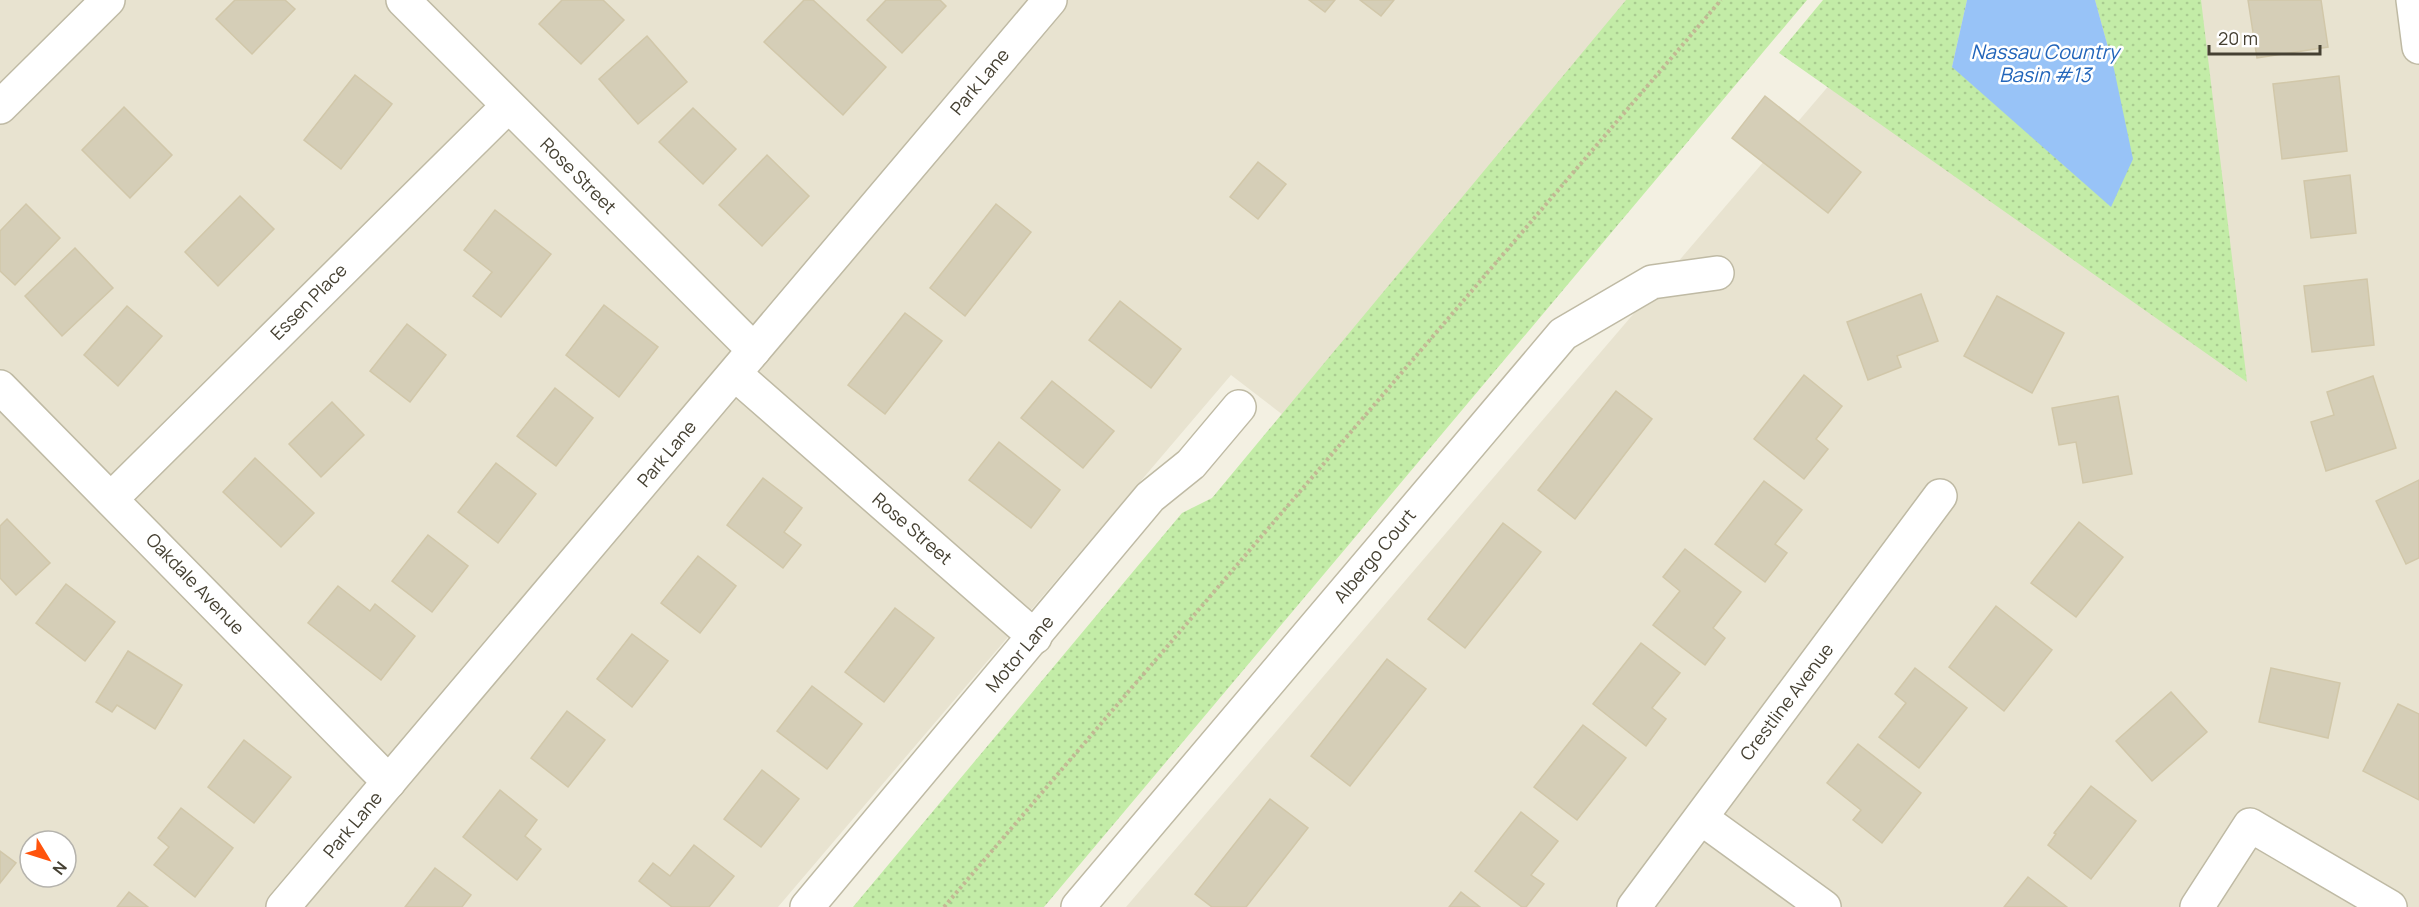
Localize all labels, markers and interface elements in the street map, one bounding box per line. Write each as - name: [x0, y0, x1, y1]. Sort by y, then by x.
- scale bar: [2209, 18, 2320, 56]
- text: 20 m: [2218, 26, 2258, 50]
- water label: Nassau Country Basin #13: [1971, 38, 2122, 88]
- street label: Park Lane: [944, 43, 1014, 120]
- street label: Rose Street: [535, 132, 622, 219]
- street label: Essen Place: [265, 258, 352, 345]
- street label: Park Lane: [631, 415, 701, 492]
- street label: Rose Street: [868, 487, 958, 570]
- street label: Albergo Court: [1328, 503, 1421, 607]
- street label: Oakdale Avenue: [141, 527, 250, 639]
- street label: Motor Lane: [980, 610, 1059, 697]
- street label: Crestline Avenue: [1734, 638, 1838, 765]
- street label: Park Lane: [317, 786, 387, 863]
- north arrow: [18, 829, 78, 889]
- text: N: [48, 857, 72, 880]

